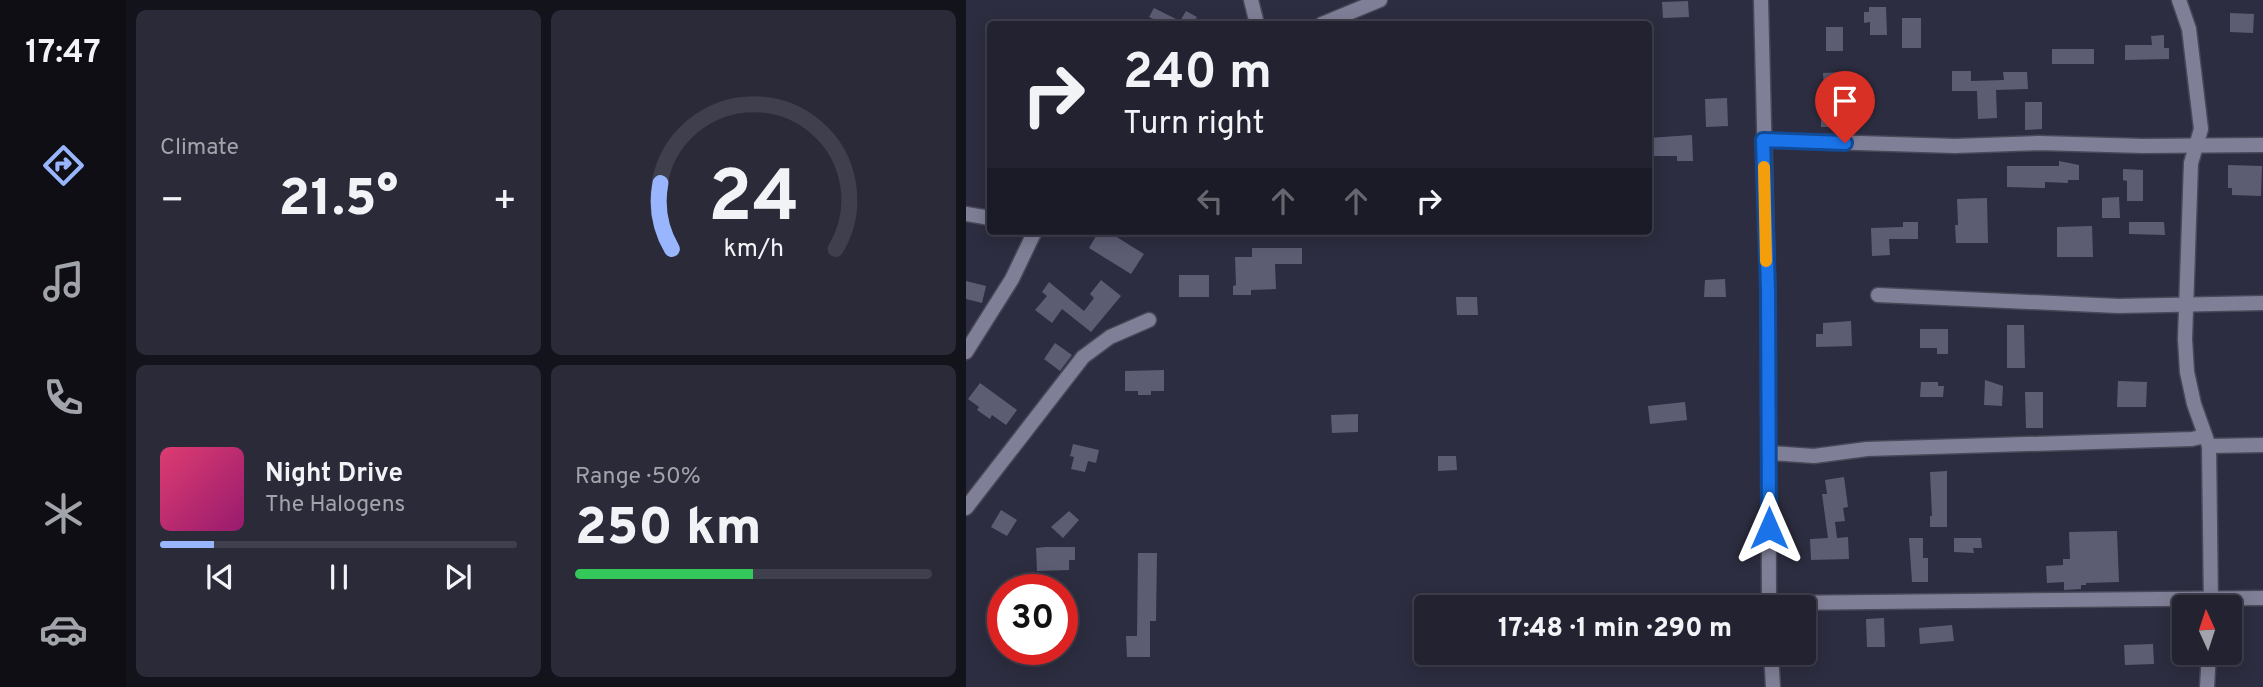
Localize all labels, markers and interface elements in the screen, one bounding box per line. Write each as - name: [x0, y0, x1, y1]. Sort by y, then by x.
- text: 17:47: [25, 34, 101, 74]
- text: 240 m: [1123, 44, 1272, 106]
- icon: right: [1008, 49, 1099, 140]
- pin: [1815, 71, 1875, 143]
- icon: arrive: [1826, 82, 1864, 120]
- text: Turn right: [1123, 105, 1265, 145]
- text: Climate: [160, 134, 239, 163]
- icon: directions: [39, 141, 88, 190]
- text: 24: [708, 155, 799, 247]
- text: 21.5°: [279, 168, 398, 234]
- text: −: [160, 178, 185, 227]
- text: +: [492, 178, 517, 227]
- icon: left: [1191, 182, 1229, 220]
- icon: ahead: [1264, 182, 1302, 220]
- icon: ahead: [1337, 182, 1375, 220]
- icon: right: [1410, 182, 1448, 220]
- text: km/h: [723, 233, 784, 265]
- icon: music: [39, 257, 88, 306]
- icon: phone: [39, 373, 88, 422]
- text: Night Drive: [265, 458, 403, 491]
- text: Range · 50%: [575, 463, 701, 492]
- icon: climate: [39, 489, 88, 538]
- text: The Halogens: [265, 491, 405, 520]
- position arrow: [1732, 491, 1806, 565]
- text: 250 km: [575, 497, 762, 563]
- icon: previous: [201, 558, 239, 596]
- icon: pause: [320, 558, 358, 596]
- icon: next: [439, 558, 477, 596]
- speed limit sign: 30: [987, 574, 1078, 665]
- north arrow: [2172, 595, 2242, 665]
- map controls: [2172, 595, 2242, 665]
- icon: car: [39, 605, 88, 654]
- text: 17:48 · 1 min · 290 m: [1498, 613, 1732, 646]

